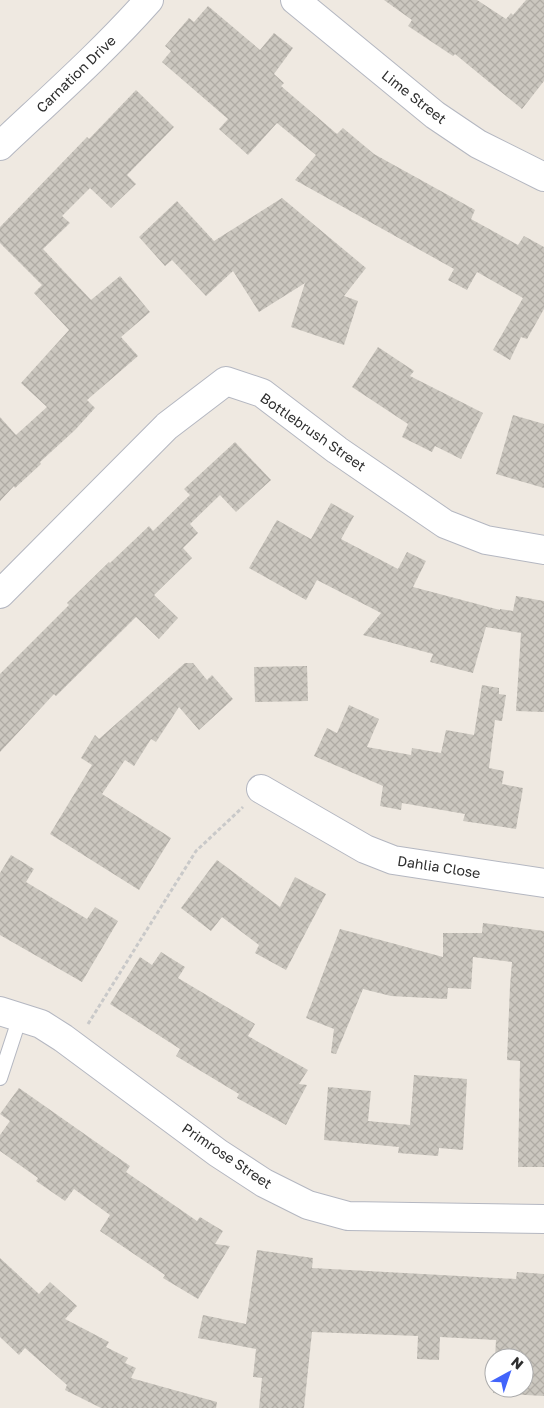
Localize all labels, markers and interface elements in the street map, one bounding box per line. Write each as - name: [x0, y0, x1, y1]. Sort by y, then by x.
- street label: Carnation Drive: [32, 31, 119, 116]
- street label: Lime Street: [379, 66, 450, 127]
- street label: Bottlebrush Street: [257, 389, 369, 474]
- street label: Dahlia Close: [396, 852, 482, 881]
- street label: Primrose Street: [179, 1119, 276, 1192]
- north arrow: [484, 1348, 534, 1398]
- text: N: [508, 1353, 527, 1373]

